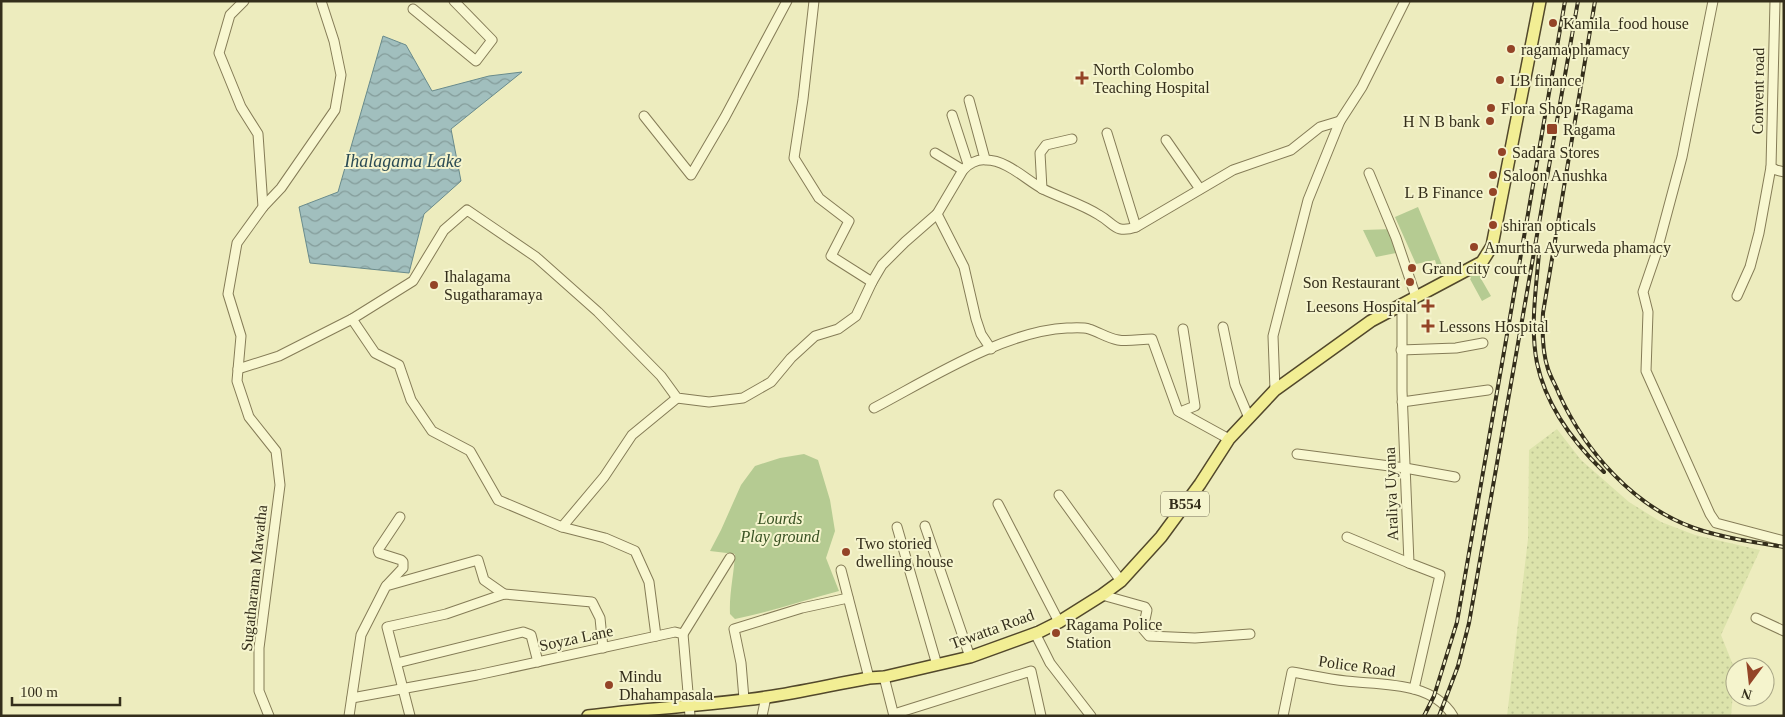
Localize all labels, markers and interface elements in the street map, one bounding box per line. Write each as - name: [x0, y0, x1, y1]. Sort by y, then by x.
- place label: Kamila_food house: [1563, 15, 1689, 32]
- marker: Kamila_food house: [1547, 17, 1559, 29]
- place label: ragama phamacy: [1521, 41, 1630, 59]
- marker: ragama phamacy: [1505, 43, 1517, 55]
- street label: Convent road: [1749, 48, 1767, 134]
- place label: North Colombo Teaching Hospital: [1093, 61, 1210, 97]
- marker: North Colombo Teaching Hospital: [1075, 71, 1089, 85]
- place label: LB finance: [1510, 72, 1582, 89]
- marker: LB finance: [1494, 74, 1506, 86]
- place label: Flora Shop -Ragama: [1501, 100, 1633, 118]
- marker: Flora Shop -Ragama: [1485, 102, 1497, 114]
- place label: H N B bank: [1403, 113, 1480, 130]
- marker: H N B bank: [1484, 115, 1496, 127]
- place label: Ragama: [1563, 121, 1615, 139]
- marker: Ragama: [1545, 122, 1559, 136]
- place label: Sadara Stores: [1512, 144, 1600, 161]
- marker: Sadara Stores: [1496, 146, 1508, 158]
- water label: Ihalagama Lake: [343, 151, 462, 171]
- place label: Saloon Anushka: [1503, 167, 1607, 184]
- marker: Saloon Anushka: [1487, 169, 1499, 181]
- place label: L B Finance: [1405, 184, 1483, 201]
- marker: L B Finance: [1487, 186, 1499, 198]
- place label: shiran opticals: [1503, 217, 1596, 235]
- marker: shiran opticals: [1487, 219, 1499, 231]
- place label: Amurtha Ayurweda phamacy: [1484, 239, 1671, 257]
- marker: Amurtha Ayurweda phamacy: [1468, 241, 1480, 253]
- place label: Grand city court: [1422, 260, 1527, 278]
- marker: Grand city court: [1406, 262, 1418, 274]
- place label: Ihalagama Sugatharamaya: [444, 268, 543, 304]
- place label: Son Restaurant: [1303, 274, 1401, 291]
- marker: Son Restaurant: [1404, 276, 1416, 288]
- marker: Ihalagama Sugatharamaya: [428, 279, 440, 291]
- place label: Leesons Hospital: [1306, 298, 1418, 316]
- marker: Leesons Hospital: [1421, 299, 1435, 313]
- place label: Lessons Hospital: [1439, 318, 1549, 336]
- marker: Lessons Hospital: [1421, 319, 1435, 333]
- street label: Araliya Uyana: [1381, 447, 1402, 541]
- road number: B554: [1161, 492, 1209, 516]
- street label: Sugatharama Mawatha: [238, 504, 271, 652]
- park label: Lourds Play ground: [740, 510, 820, 546]
- place label: Two storied dwelling house: [856, 535, 953, 571]
- marker: Two storied dwelling house: [840, 546, 852, 558]
- street label: Tewatta Road: [948, 606, 1036, 652]
- place label: Ragama Police Station: [1066, 616, 1162, 651]
- street label: Soyza Lane: [538, 622, 615, 655]
- marker: Ragama Police Station: [1050, 627, 1062, 639]
- street label: Police Road: [1317, 652, 1397, 680]
- north arrow: [1725, 657, 1775, 707]
- place label: Mindu Dhahampasala: [619, 668, 713, 704]
- scale bar: [12, 674, 120, 706]
- marker: Mindu Dhahampasala: [603, 679, 615, 691]
- text: 100 m: [20, 684, 58, 700]
- text: N: [1740, 686, 1754, 703]

